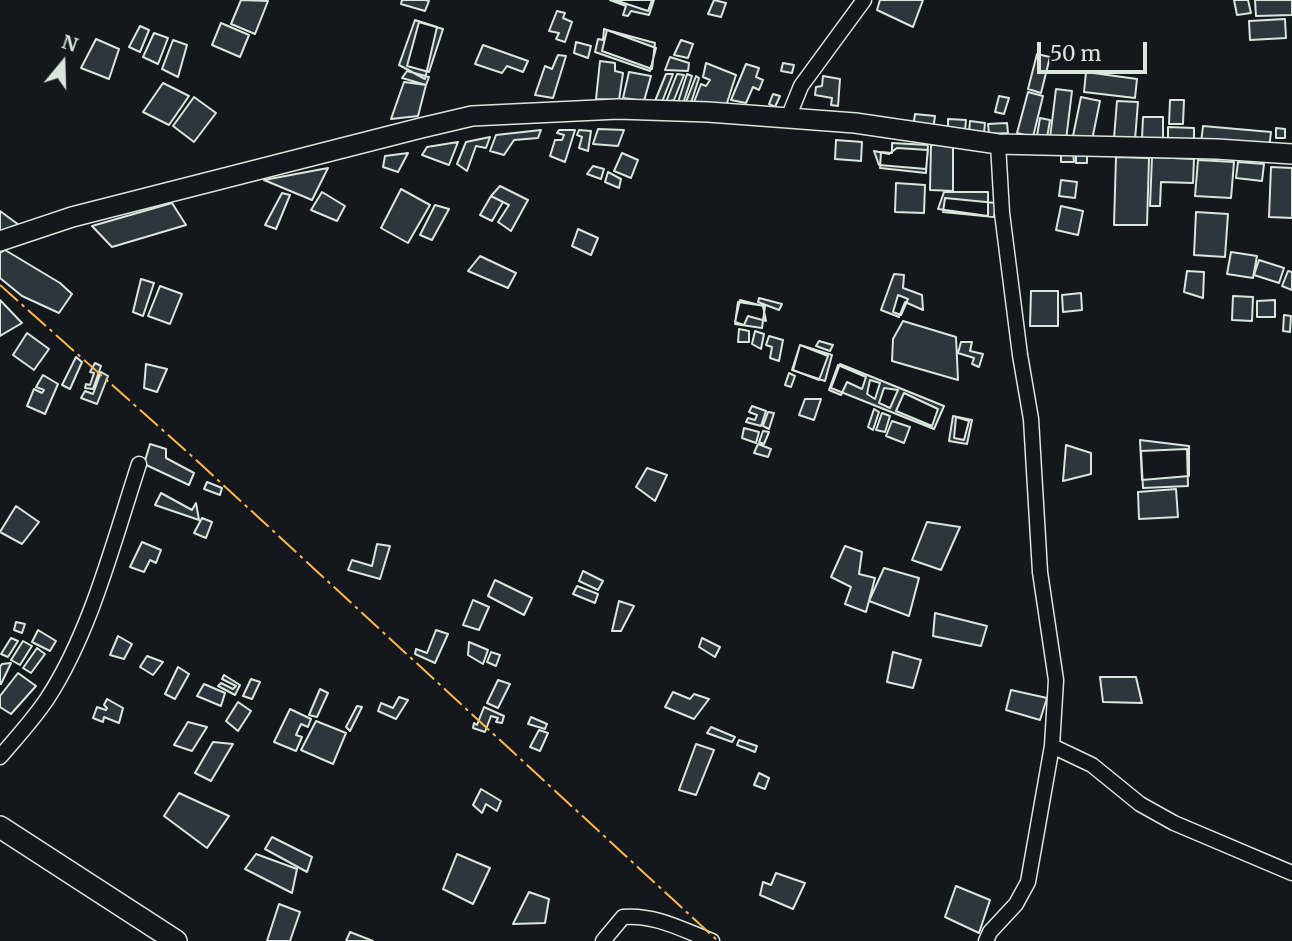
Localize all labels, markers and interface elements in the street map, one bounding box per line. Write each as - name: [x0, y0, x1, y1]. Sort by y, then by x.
- north arrow: [28, 28, 98, 98]
- scale bar: [1040, 28, 1150, 72]
- text: N: [59, 29, 81, 57]
- text: 50 m: [1050, 40, 1101, 67]

